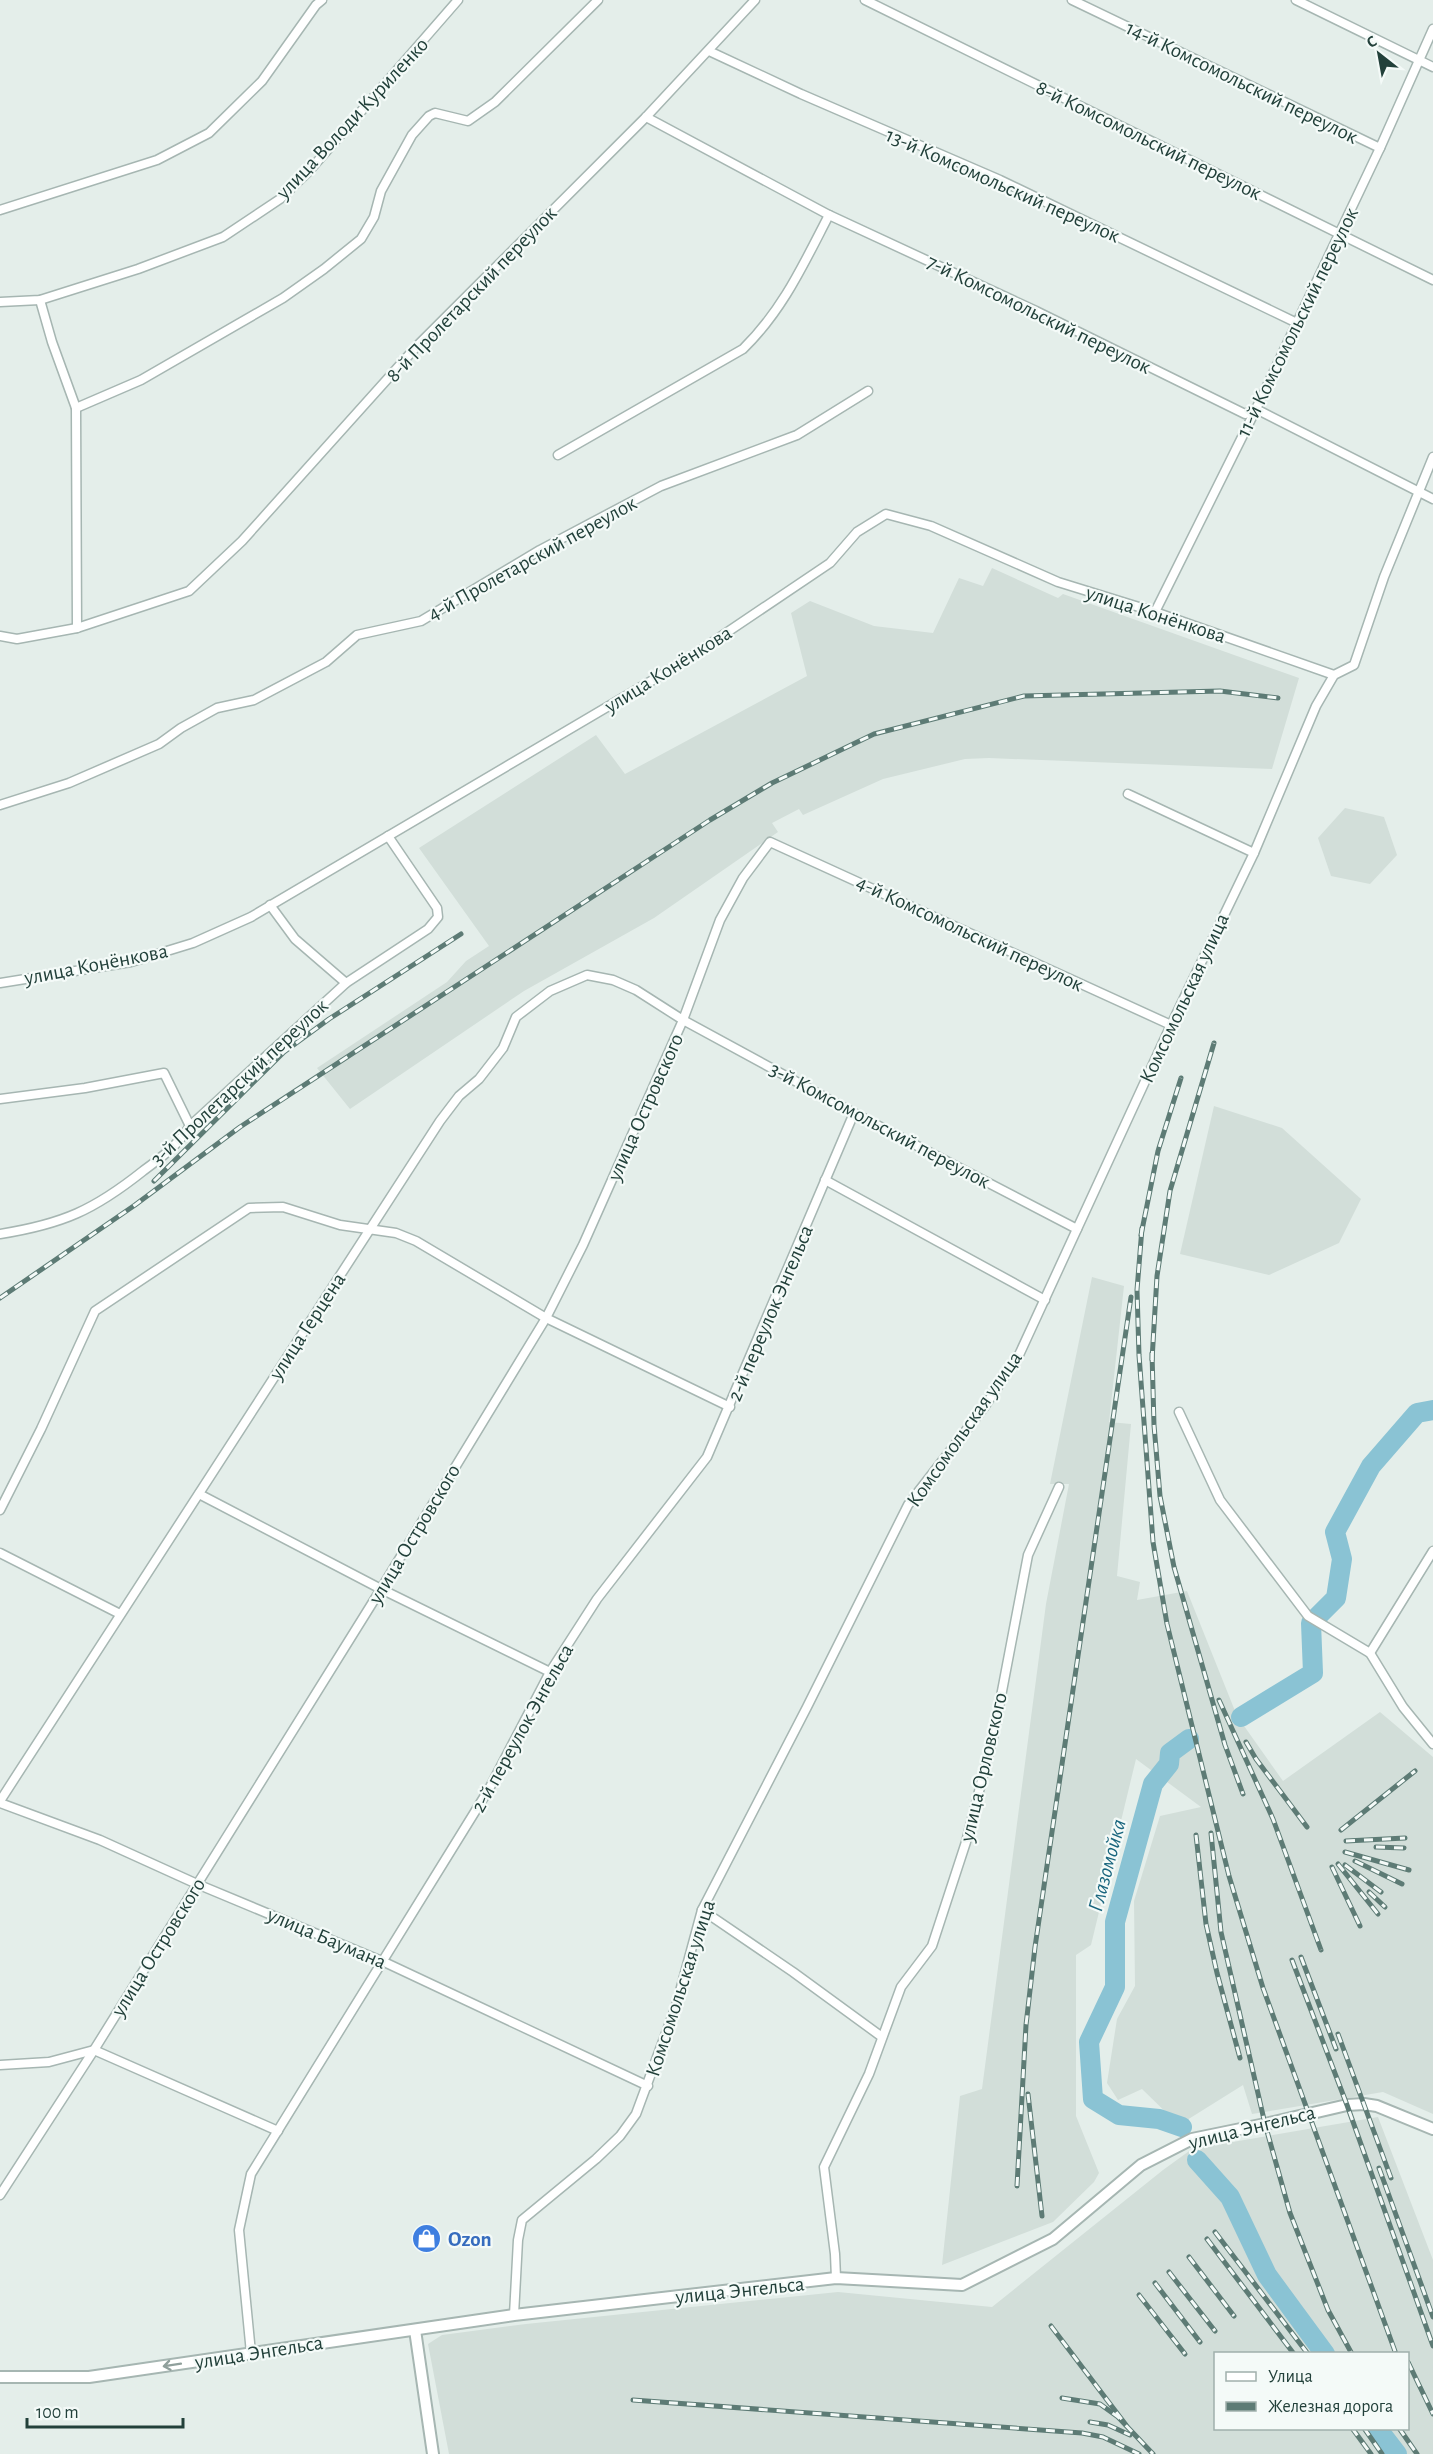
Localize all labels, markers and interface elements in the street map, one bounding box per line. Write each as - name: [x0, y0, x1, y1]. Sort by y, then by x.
- street label: 14-й Комсомольский переулок: [1123, 17, 1361, 148]
- north arrow: [1349, 24, 1409, 84]
- text: С: [1364, 33, 1380, 51]
- street label: улица Володи Куриленко: [272, 34, 432, 204]
- street label: 8-й Комсомольский переулок: [1033, 77, 1265, 204]
- street label: 13-й Комсомольский переулок: [883, 124, 1123, 247]
- street label: 8-й Пролетарский переулок: [382, 202, 561, 386]
- street label: 11-й Комсомольский переулок: [1233, 204, 1362, 440]
- street label: 7-й Комсомольский переулок: [923, 251, 1154, 378]
- street label: 4-й Пролетарский переулок: [424, 492, 641, 625]
- street label: улица Конёнкова: [1082, 582, 1229, 647]
- street label: улица Конёнкова: [600, 622, 736, 717]
- street label: 4-й Комсомольский переулок: [853, 872, 1087, 995]
- street label: Комсомольская улица: [1136, 910, 1233, 1086]
- street label: улица Конёнкова: [22, 940, 170, 989]
- street label: 3-й Пролетарский переулок: [147, 995, 332, 1170]
- street label: улица Островского: [603, 1030, 687, 1185]
- street label: 3-й Комсомольский переулок: [766, 1058, 994, 1193]
- street label: 2-й переулок Энгельса: [724, 1222, 817, 1404]
- street label: улица Герцена: [265, 1269, 350, 1384]
- street label: Комсомольская улица: [903, 1347, 1026, 1511]
- street label: улица Островского: [364, 1461, 464, 1608]
- street label: 2-й переулок Энгельса: [467, 1640, 578, 1816]
- street label: улица Орловского: [956, 1691, 1011, 1845]
- water label: Глазомойка: [1084, 1817, 1130, 1914]
- street label: улица Островского: [107, 1874, 209, 2021]
- street label: Комсомольская улица: [642, 1897, 719, 2079]
- street label: улица Баумана: [263, 1904, 390, 1973]
- street label: улица Энгельса: [1186, 2102, 1318, 2154]
- shop icon: Ozon: [411, 2223, 443, 2255]
- place label: Ozon: [448, 2229, 492, 2250]
- street label: улица Энгельса: [674, 2273, 806, 2308]
- street label: улица Энгельса: [192, 2332, 325, 2373]
- legend: [1214, 2352, 1409, 2430]
- one-way arrow: [163, 2359, 183, 2370]
- text: Улица: [1268, 2368, 1313, 2386]
- scale bar: [27, 2391, 183, 2429]
- text: Железная дорога: [1268, 2398, 1393, 2416]
- text: 100 m: [36, 2404, 79, 2422]

